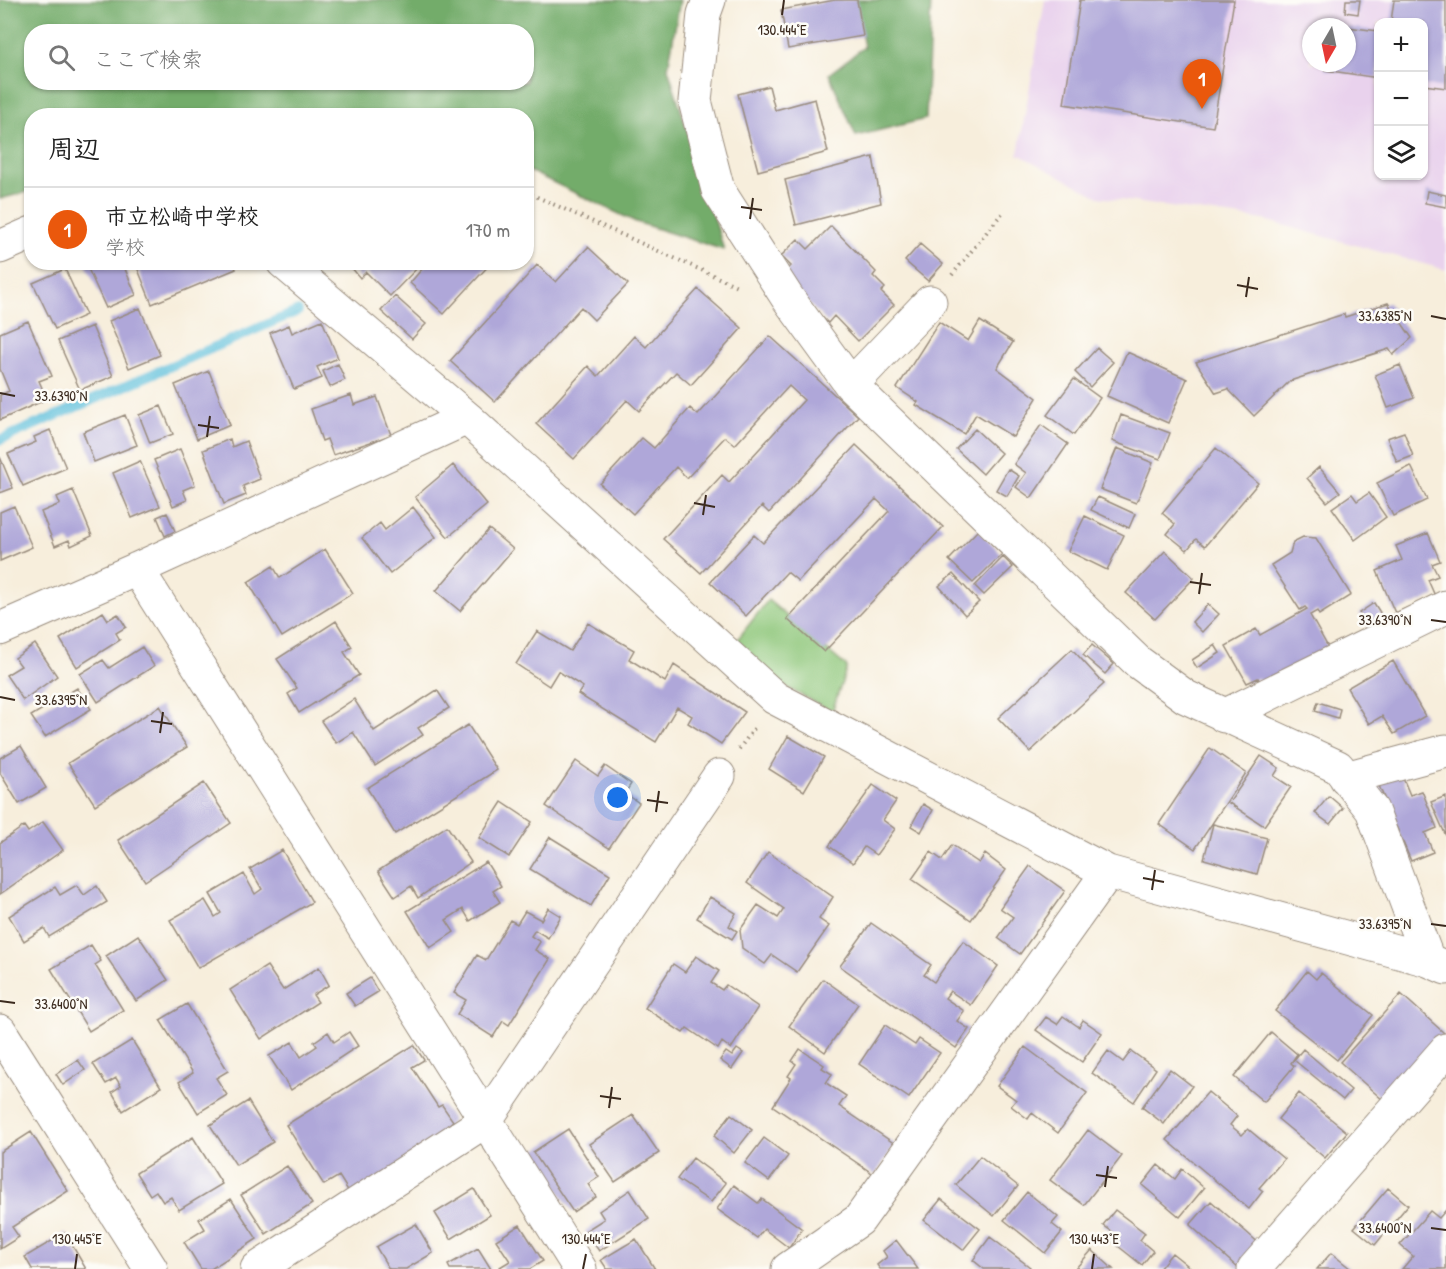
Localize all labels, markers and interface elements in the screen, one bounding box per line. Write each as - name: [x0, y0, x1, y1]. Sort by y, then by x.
- north arrow: [1302, 18, 1356, 72]
- map controls: [1374, 18, 1428, 180]
- button: +: [1374, 18, 1428, 72]
- text: 130.444°E: [757, 19, 807, 40]
- search box: [24, 24, 534, 90]
- icon: search: [45, 41, 78, 74]
- text: ここで検索: [93, 44, 203, 74]
- pin: 1: [1182, 60, 1222, 109]
- button: −: [1374, 72, 1428, 126]
- button: layers: [1374, 126, 1428, 180]
- text: 周辺: [48, 131, 100, 166]
- text: 市立松崎中学校: [105, 201, 259, 231]
- text: 1: [64, 216, 71, 243]
- text: 170 m: [466, 216, 510, 243]
- text: 学校: [105, 233, 145, 260]
- text: 33.6385°N: [1358, 305, 1412, 326]
- text: 33.6390°N: [34, 385, 88, 406]
- text: 33.6390°N: [1358, 609, 1412, 630]
- text: 33.6395°N: [35, 689, 87, 710]
- your location: [603, 783, 632, 812]
- text: 33.6395°N: [1359, 913, 1411, 934]
- text: 33.6400°N: [34, 993, 88, 1014]
- text: 33.6400°N: [1358, 1217, 1412, 1238]
- text: 130.445°E: [52, 1228, 102, 1249]
- text: 130.444°E: [561, 1228, 611, 1249]
- text: 130.443°E: [1069, 1228, 1119, 1249]

